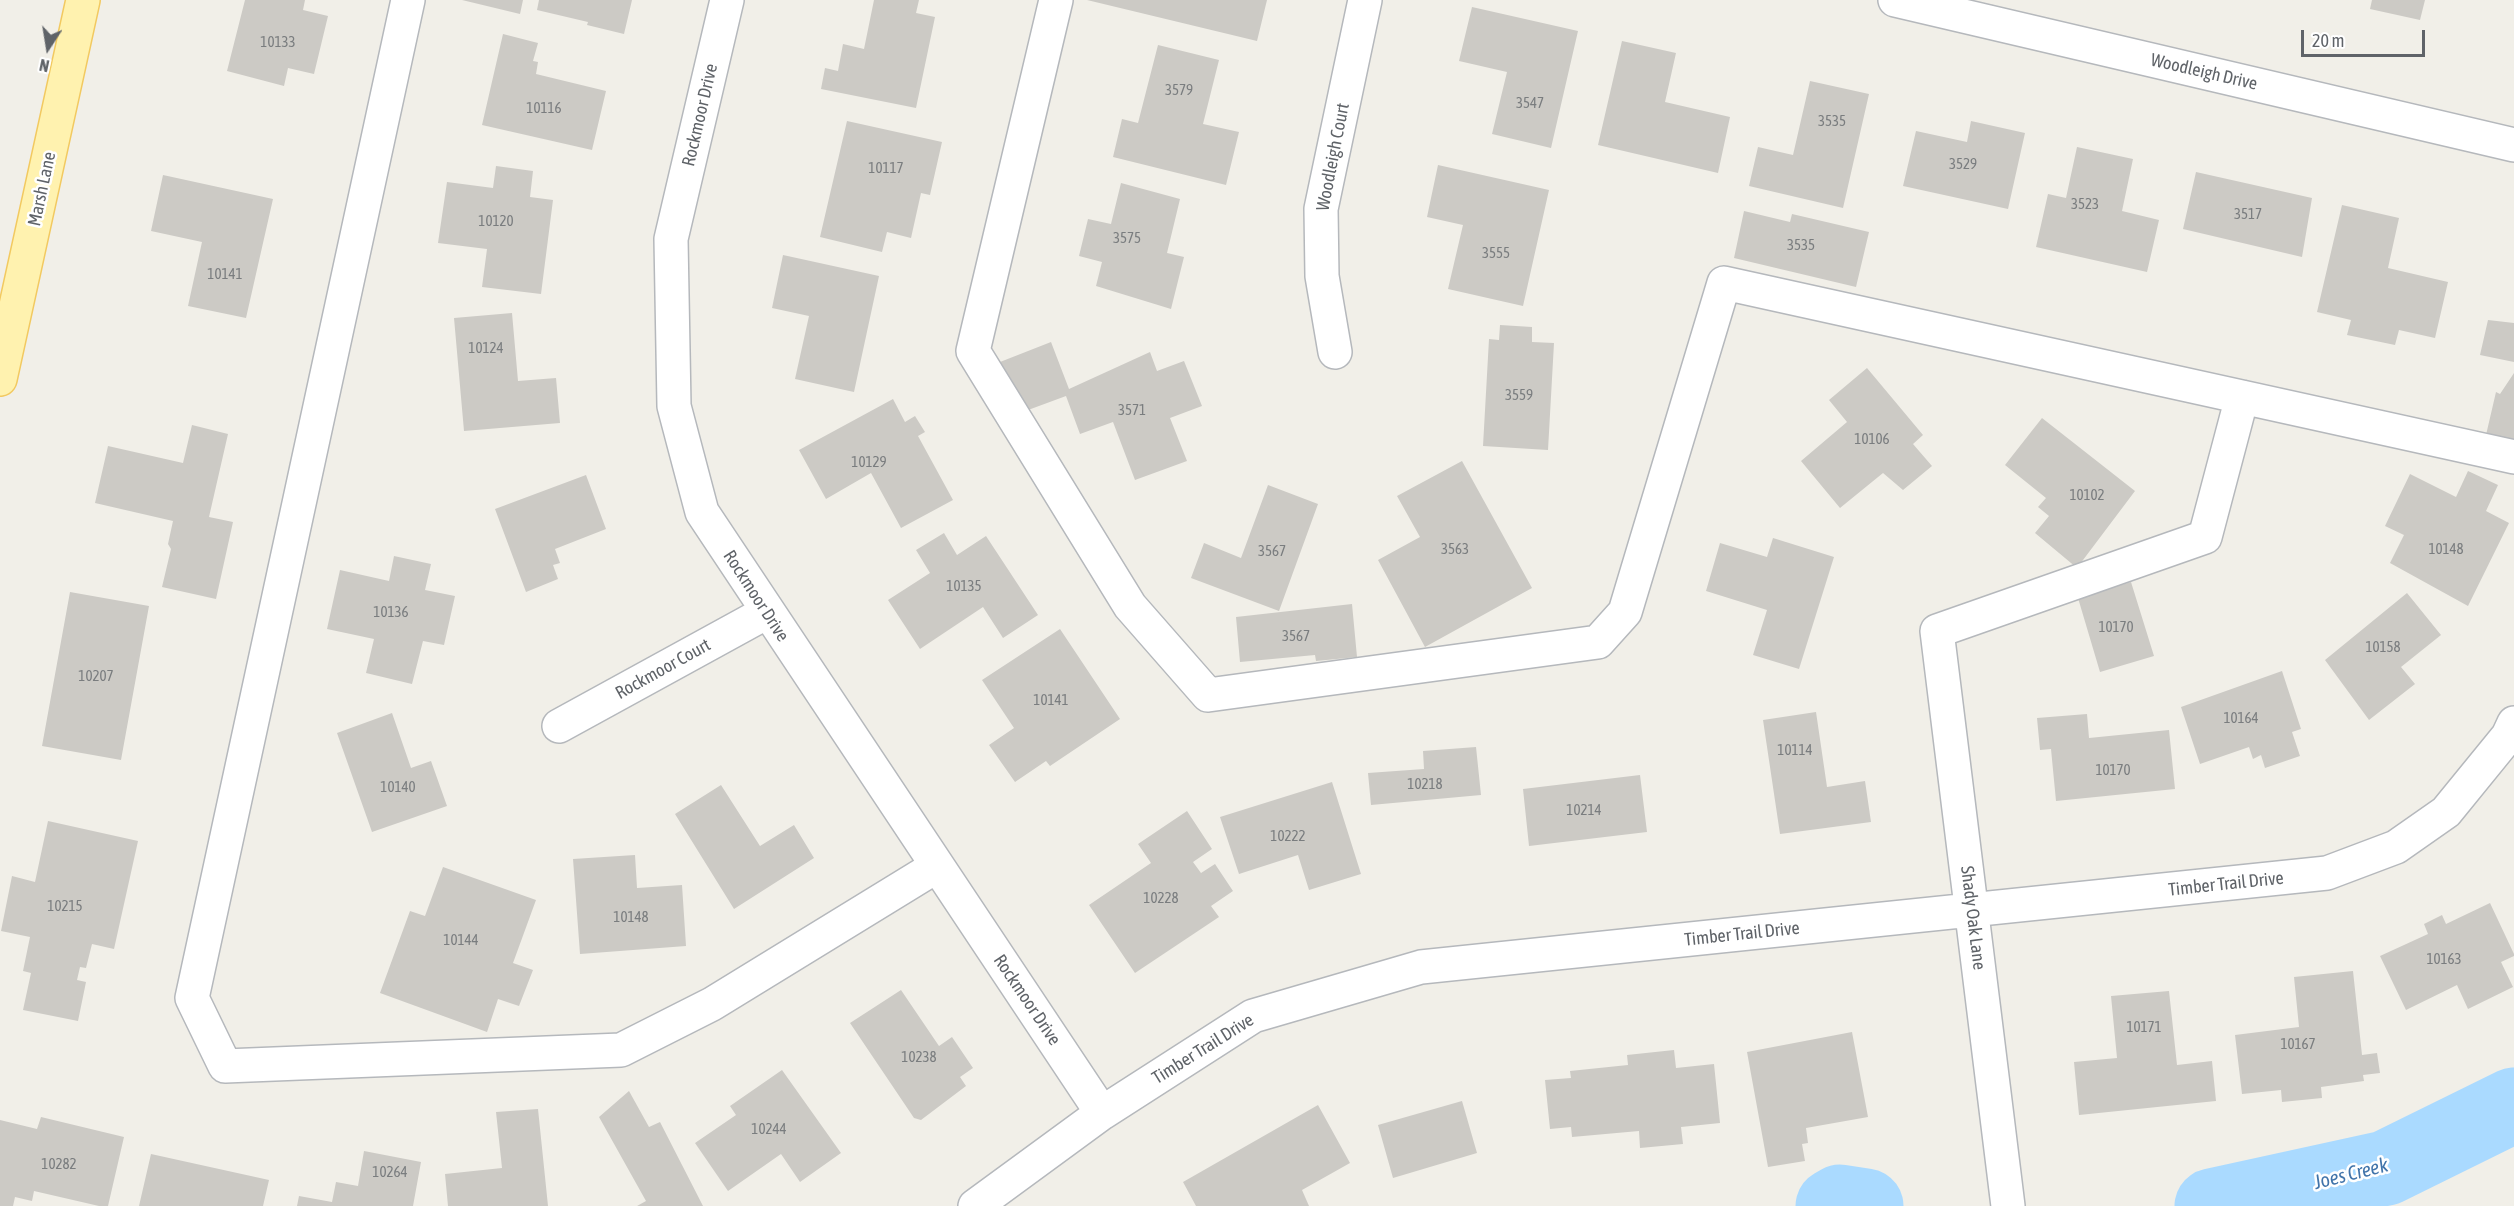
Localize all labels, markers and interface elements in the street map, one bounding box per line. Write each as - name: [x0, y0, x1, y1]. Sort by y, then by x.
- north arrow: [18, 18, 78, 78]
- scale bar: [2304, 18, 2428, 56]
- text: 20 m: [2312, 30, 2344, 51]
- house number: 10133: [260, 33, 296, 51]
- street label: Woodleigh Drive: [2149, 49, 2259, 95]
- text: N: [38, 56, 51, 75]
- street label: Rockmoor Drive: [678, 62, 722, 168]
- house number: 3579: [1165, 81, 1193, 99]
- house number: 3547: [1516, 94, 1544, 112]
- house number: 10116: [526, 99, 562, 117]
- street label: Woodleigh Court: [1312, 101, 1354, 213]
- house number: 3535: [1818, 112, 1846, 130]
- street label: Marsh Lane: [24, 150, 60, 228]
- house number: 3529: [1949, 155, 1977, 173]
- house number: 10117: [868, 159, 904, 177]
- house number: 3523: [2071, 195, 2099, 213]
- house number: 3517: [2234, 205, 2262, 223]
- house number: 10120: [478, 212, 514, 230]
- house number: 3575: [1113, 229, 1141, 247]
- house number: 3535: [1787, 236, 1815, 254]
- house number: 3555: [1482, 244, 1510, 262]
- house number: 10141: [207, 265, 243, 283]
- house number: 10124: [468, 339, 504, 357]
- house number: 3559: [1505, 386, 1533, 404]
- house number: 3571: [1118, 401, 1146, 419]
- house number: 10106: [1854, 430, 1890, 448]
- house number: 10129: [851, 453, 887, 471]
- house number: 10102: [2069, 486, 2105, 504]
- house number: 3563: [1441, 540, 1469, 558]
- house number: 10148: [2428, 540, 2464, 558]
- house number: 3567: [1258, 542, 1286, 560]
- street label: Rockmoor Drive: [718, 546, 794, 646]
- house number: 10135: [946, 577, 982, 595]
- house number: 10136: [373, 603, 409, 621]
- house number: 10170: [2098, 618, 2134, 636]
- house number: 3567: [1282, 627, 1310, 645]
- street label: Rockmoor Court: [612, 634, 714, 704]
- house number: 10158: [2365, 638, 2401, 656]
- house number: 10207: [78, 667, 114, 685]
- house number: 10141: [1033, 691, 1069, 709]
- house number: 10164: [2223, 709, 2259, 727]
- house number: 10114: [1777, 741, 1813, 759]
- house number: 10170: [2095, 761, 2131, 779]
- house number: 10218: [1407, 775, 1443, 793]
- house number: 10140: [380, 778, 416, 796]
- house number: 10214: [1566, 801, 1602, 819]
- house number: 10222: [1270, 827, 1306, 845]
- street label: Shady Oak Lane: [1956, 865, 1990, 971]
- street label: Timber Trail Drive: [2167, 867, 2285, 901]
- house number: 10228: [1143, 889, 1179, 907]
- house number: 10215: [47, 897, 83, 915]
- house number: 10148: [613, 908, 649, 926]
- street label: Timber Trail Drive: [1683, 917, 1801, 951]
- house number: 10144: [443, 931, 479, 949]
- house number: 10163: [2426, 950, 2462, 968]
- street label: Rockmoor Drive: [989, 951, 1065, 1049]
- street label: Timber Trail Drive: [1148, 1009, 1258, 1089]
- house number: 10171: [2126, 1018, 2162, 1036]
- house number: 10167: [2280, 1035, 2316, 1053]
- house number: 10238: [901, 1048, 937, 1066]
- house number: 10244: [751, 1120, 787, 1138]
- water label: Joes Creek: [2311, 1153, 2391, 1195]
- house number: 10282: [41, 1155, 77, 1173]
- house number: 10264: [372, 1163, 408, 1181]

